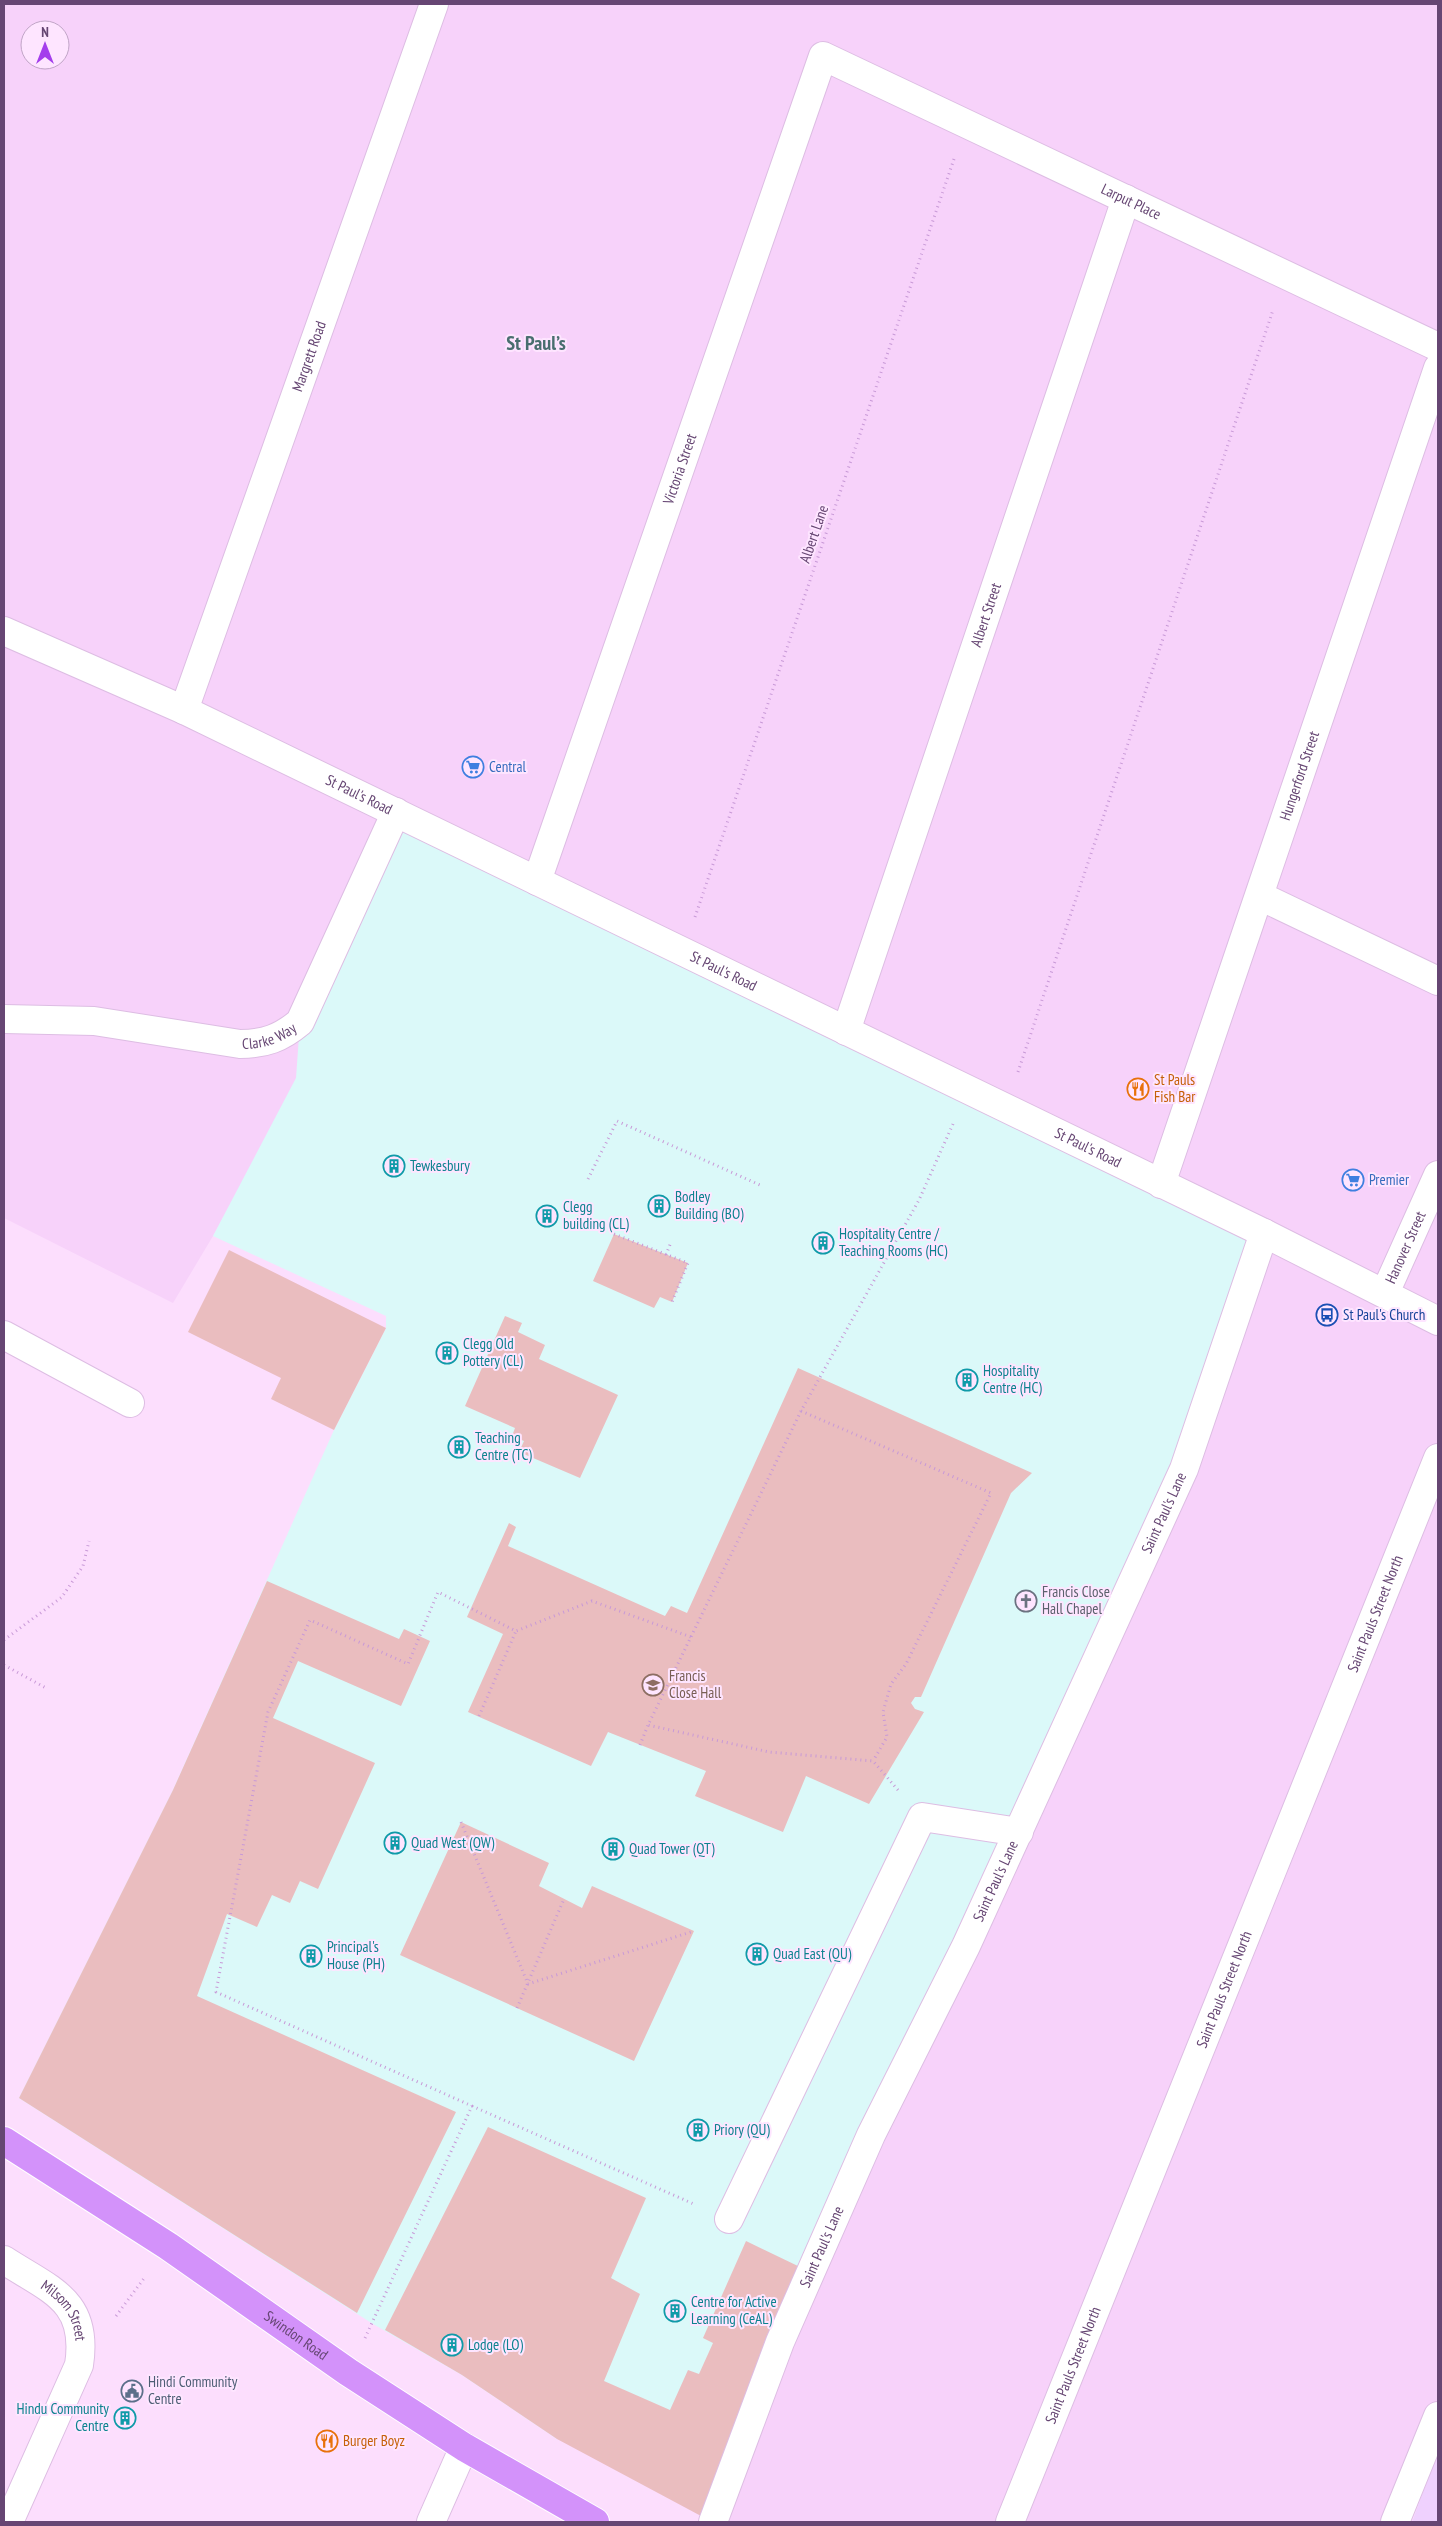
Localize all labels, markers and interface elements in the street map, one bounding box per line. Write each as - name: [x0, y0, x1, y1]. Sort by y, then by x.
- north arrow: [20, 20, 70, 70]
- text: N: [41, 23, 49, 41]
- street label: Larput Place: [1098, 179, 1164, 224]
- street label: Margrett Road: [287, 318, 330, 394]
- district label: St Paul’s: [506, 330, 566, 356]
- street label: Victoria Street: [658, 431, 700, 508]
- street label: Albert Lane: [795, 502, 832, 565]
- street label: Albert Street: [966, 580, 1005, 649]
- street label: Hungerford Street: [1275, 729, 1323, 823]
- supermarket icon: Central: [461, 755, 485, 779]
- place label: Central: [489, 757, 526, 776]
- street label: St Paul's Road: [323, 770, 396, 819]
- street label: St Paul's Road: [687, 947, 760, 995]
- street label: Clarke Way: [242, 1018, 300, 1053]
- place label: St Pauls Fish Bar: [1154, 1070, 1196, 1106]
- restaurant icon: St Pauls Fish Bar: [1126, 1077, 1150, 1101]
- street label: St Paul's Road: [1052, 1123, 1125, 1172]
- building icon: Tewkesbury: [382, 1154, 406, 1178]
- place label: Tewkesbury: [410, 1156, 470, 1175]
- supermarket icon: Premier: [1341, 1168, 1365, 1192]
- place label: Premier: [1369, 1170, 1410, 1189]
- place label: Bodley Building (BO): [675, 1187, 744, 1223]
- building icon: Bodley Building (BO): [647, 1194, 671, 1218]
- place label: Clegg building (CL): [563, 1197, 629, 1233]
- building icon: Clegg building (CL): [535, 1204, 559, 1228]
- street label: Hanover Street: [1380, 1208, 1430, 1286]
- place label: Hospitality Centre / Teaching Rooms (HC): [839, 1224, 948, 1260]
- building icon: Hospitality Centre / Teaching Rooms (HC): [811, 1231, 835, 1255]
- bus stop icon: St Paul's Church: [1315, 1303, 1339, 1327]
- place label: St Paul's Church: [1343, 1305, 1425, 1324]
- place label: Clegg Old Pottery (CL): [463, 1334, 523, 1370]
- building icon: Clegg Old Pottery (CL): [435, 1341, 459, 1365]
- place label: Hospitality Centre (HC): [983, 1361, 1042, 1397]
- building icon: Hospitality Centre (HC): [955, 1368, 979, 1392]
- place label: Teaching Centre (TC): [475, 1428, 532, 1464]
- building icon: Teaching Centre (TC): [447, 1435, 471, 1459]
- street label: Saint Paul's Lane: [1137, 1469, 1190, 1556]
- street label: Saint Pauls Street North: [1343, 1552, 1407, 1675]
- place label: Francis Close Hall Chapel: [1042, 1582, 1110, 1618]
- church icon: Francis Close Hall Chapel: [1014, 1589, 1038, 1613]
- place label: Francis Close Hall: [669, 1666, 722, 1702]
- school or university icon: Francis Close Hall: [641, 1673, 665, 1697]
- building icon: Quad West (QW): [383, 1831, 407, 1855]
- place label: Quad West (QW): [411, 1833, 495, 1852]
- building icon: Quad Tower (QT): [601, 1837, 625, 1861]
- street label: Saint Paul's Lane: [968, 1837, 1022, 1925]
- place label: Quad Tower (QT): [629, 1839, 715, 1858]
- street label: Saint Pauls Street North: [1192, 1928, 1256, 2051]
- place label: Principal's House (PH): [327, 1937, 385, 1973]
- building icon: Quad East (QU): [745, 1942, 769, 1966]
- building icon: Principal's House (PH): [299, 1944, 323, 1968]
- place label: Quad East (QU): [773, 1944, 852, 1963]
- building icon: Priory (QU): [686, 2118, 710, 2142]
- place label: Priory (QU): [714, 2120, 770, 2139]
- street label: Saint Paul's Lane: [795, 2203, 848, 2290]
- street label: Milsom Street: [37, 2275, 90, 2342]
- place label: Centre for Active Learning (CeAL): [691, 2292, 777, 2328]
- building icon: Centre for Active Learning (CeAL): [663, 2299, 687, 2323]
- street label: Saint Pauls Street North: [1041, 2304, 1105, 2426]
- street label: Swindon Road: [261, 2306, 332, 2364]
- building icon: Lodge (LO): [440, 2333, 464, 2357]
- place label: Lodge (LO): [468, 2335, 523, 2354]
- place label: Hindi Community Centre: [148, 2372, 238, 2408]
- public building icon: Hindi Community Centre: [120, 2379, 144, 2403]
- place label: Hindu Community Centre: [16, 2399, 109, 2435]
- building icon: Hindu Community Centre: [113, 2406, 137, 2430]
- restaurant icon: Burger Boyz: [315, 2429, 339, 2453]
- place label: Burger Boyz: [343, 2431, 405, 2450]

